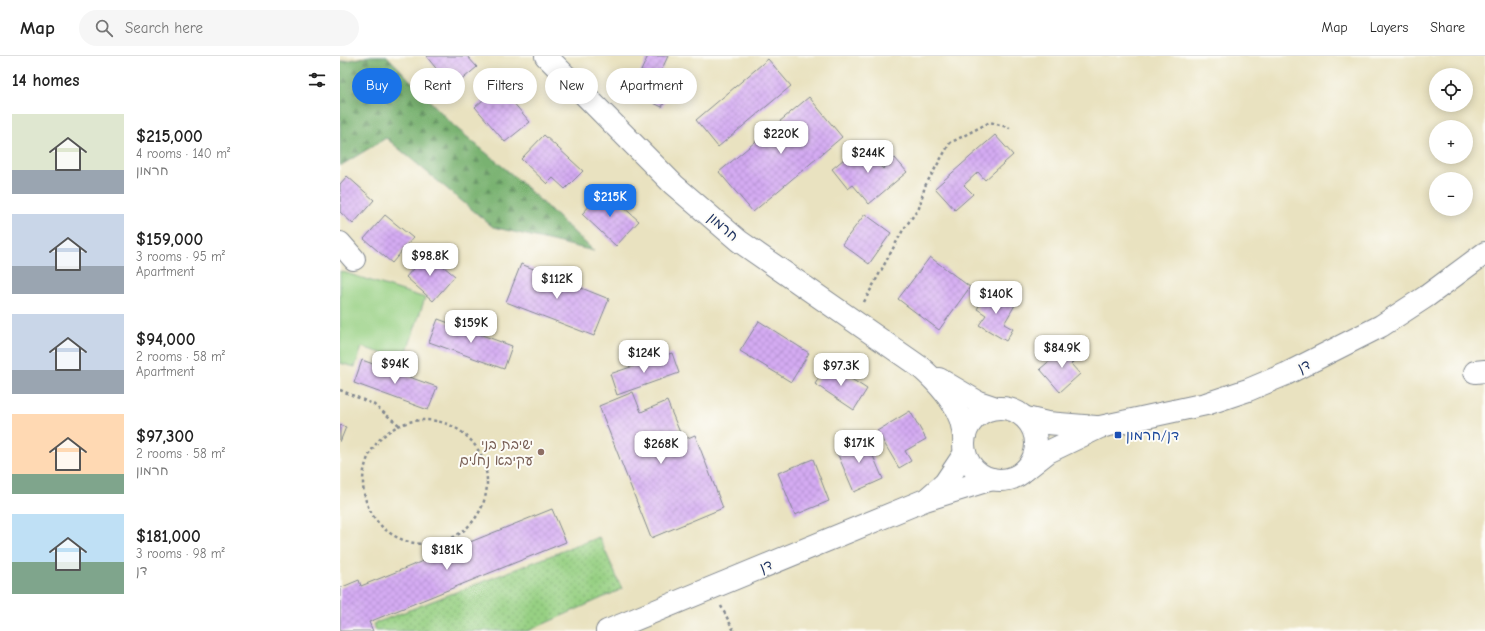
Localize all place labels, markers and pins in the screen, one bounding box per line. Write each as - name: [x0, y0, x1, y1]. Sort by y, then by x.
- pin: $220K: [753, 121, 809, 155]
- pin: $244K: [840, 140, 896, 174]
- pin: $215K: [582, 184, 638, 218]
- pin: $98.8K: [397, 243, 463, 277]
- pin: $112K: [529, 266, 585, 300]
- pin: $140K: [968, 281, 1024, 315]
- pin: $159K: [443, 310, 499, 344]
- pin: $84.9K: [1029, 335, 1095, 369]
- pin: $124K: [616, 340, 672, 374]
- pin: $94K: [371, 351, 419, 385]
- pin: $97.3K: [808, 353, 874, 387]
- place label: דן/חרמון: [1126, 427, 1179, 444]
- pin: $171K: [831, 430, 887, 464]
- marker: דן/חרמון: [1113, 430, 1123, 440]
- pin: $268K: [633, 431, 689, 465]
- place label: ישיבת בני עקיבא נחלים: [459, 436, 533, 469]
- marker: ישיבת בני עקיבא נחלים: [536, 447, 546, 457]
- pin: $181K: [419, 537, 475, 571]

